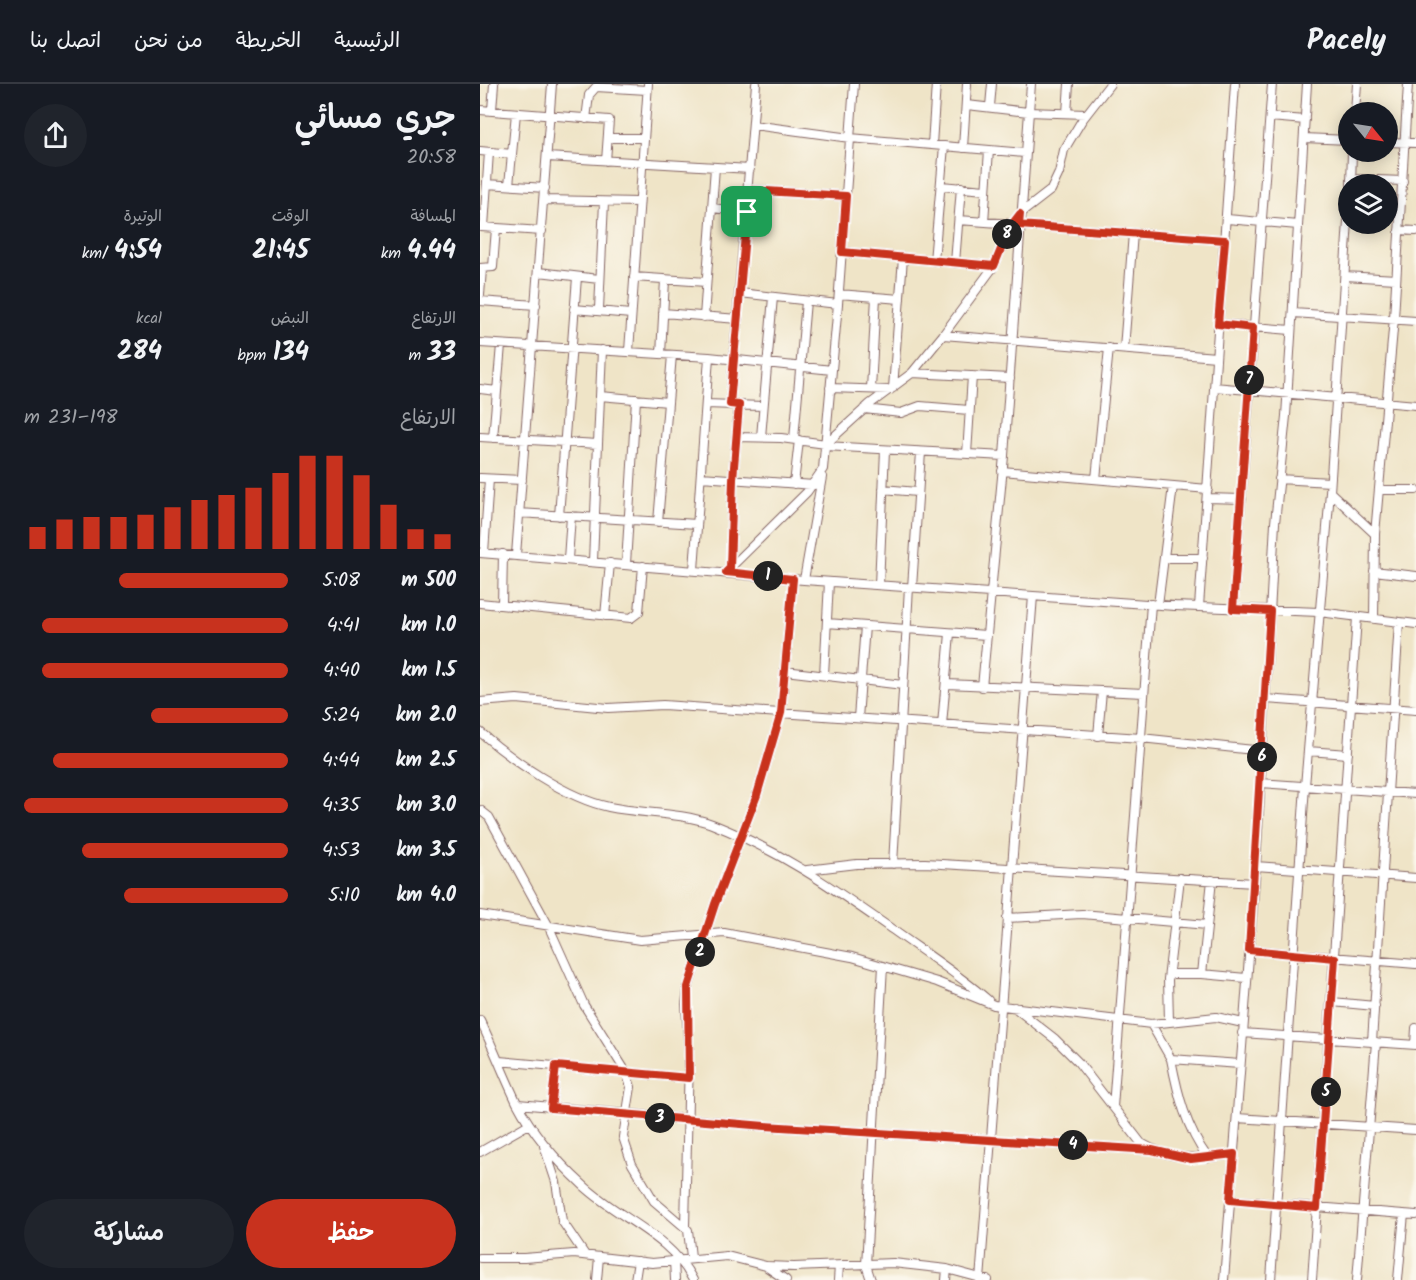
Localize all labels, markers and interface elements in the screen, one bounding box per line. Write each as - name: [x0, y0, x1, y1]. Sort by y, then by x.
- text: Pacely: [1307, 19, 1386, 64]
- text: اتصل بنا: [30, 25, 101, 58]
- text: من نحن: [134, 25, 203, 58]
- text: الخريطة: [236, 25, 301, 58]
- text: الرئيسية: [334, 25, 400, 58]
- text: جري مسائي: [295, 93, 456, 146]
- north arrow: [1338, 102, 1398, 162]
- map controls: [1338, 102, 1398, 234]
- button: share: [24, 104, 87, 167]
- text: 20:58: [407, 142, 456, 174]
- button: layers: [1338, 174, 1398, 234]
- pin: [721, 186, 772, 237]
- icon: arrive: [730, 195, 763, 228]
- text: الوتيرة: [123, 204, 162, 229]
- text: الوقت: [272, 204, 309, 229]
- text: المسافة: [410, 204, 456, 229]
- pin: 8: [992, 219, 1022, 249]
- text: 8: [1002, 221, 1012, 246]
- text: 4:54: [114, 230, 162, 272]
- text: 21:45: [252, 230, 309, 272]
- text: 4.44: [407, 230, 456, 272]
- text: /km: [82, 241, 114, 266]
- text: km: [381, 241, 407, 266]
- text: kcal: [136, 306, 162, 331]
- text: النبض: [271, 306, 309, 331]
- text: الارتفاع: [411, 306, 456, 331]
- text: 284: [117, 331, 162, 373]
- text: 134: [273, 332, 309, 374]
- text: 33: [428, 332, 456, 374]
- text: bpm: [238, 343, 273, 368]
- text: m: [408, 343, 428, 368]
- pin: 7: [1234, 365, 1264, 395]
- text: 7: [1245, 367, 1253, 392]
- text: 198–231 m: [24, 402, 118, 434]
- text: الارتفاع: [400, 403, 456, 435]
- pin: 1: [753, 561, 783, 591]
- text: 1: [766, 563, 770, 588]
- text: 5:08: [322, 565, 360, 597]
- text: 500 m: [401, 565, 456, 597]
- text: 4:41: [327, 610, 360, 642]
- text: 1.0 km: [401, 610, 456, 642]
- text: 4:40: [323, 655, 360, 687]
- text: 1.5 km: [401, 655, 456, 687]
- text: 5:24: [322, 700, 360, 732]
- text: 2.0 km: [395, 700, 456, 732]
- pin: 6: [1247, 742, 1277, 772]
- text: 6: [1258, 744, 1266, 769]
- text: 4:44: [322, 745, 360, 777]
- text: 2.5 km: [396, 745, 456, 777]
- text: 4:35: [322, 790, 360, 822]
- text: 3.0 km: [396, 790, 456, 822]
- text: 4:53: [322, 835, 360, 867]
- text: 3.5 km: [396, 835, 456, 867]
- text: 5:10: [328, 880, 360, 912]
- text: 4.0 km: [396, 880, 456, 912]
- pin: 2: [685, 937, 715, 967]
- text: 2: [695, 939, 705, 964]
- pin: 5: [1311, 1077, 1341, 1107]
- text: 5: [1322, 1079, 1330, 1104]
- pin: 3: [645, 1103, 675, 1133]
- text: 3: [656, 1105, 664, 1130]
- pin: 4: [1058, 1130, 1088, 1160]
- text: 4: [1069, 1132, 1077, 1157]
- button: مشاركة: [24, 1199, 234, 1268]
- button: حفظ: [246, 1199, 456, 1268]

